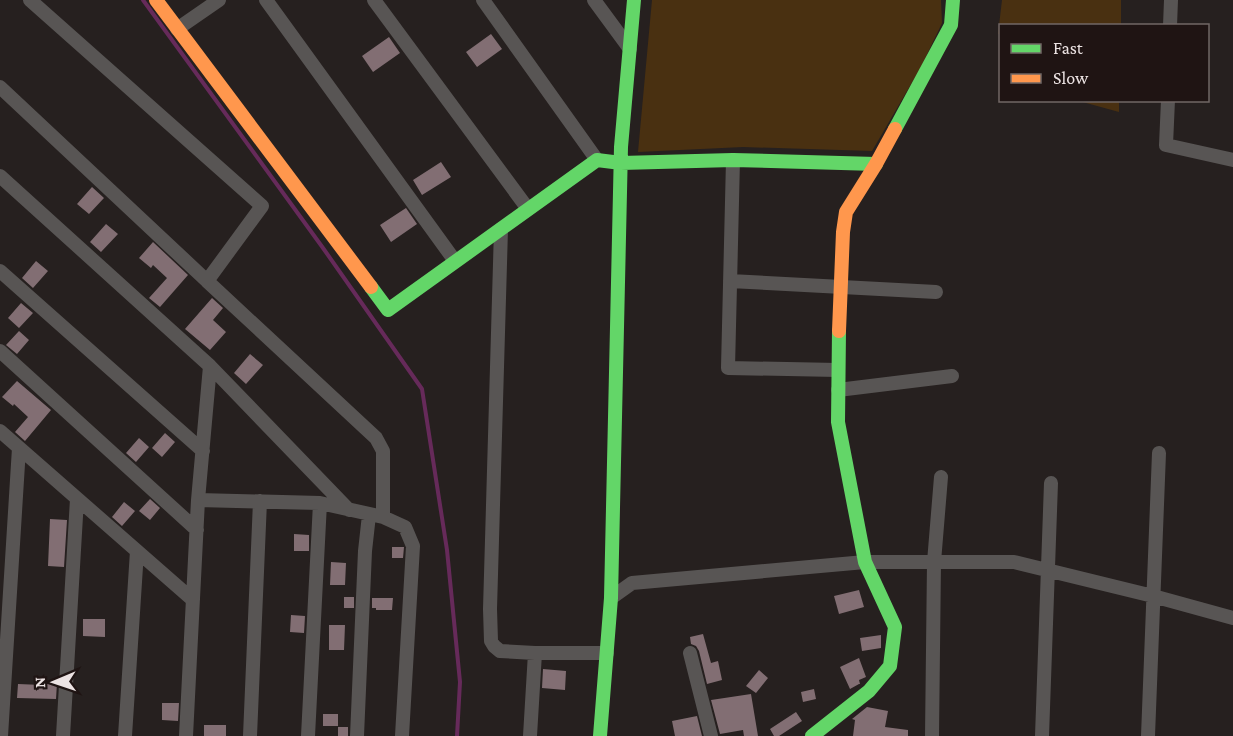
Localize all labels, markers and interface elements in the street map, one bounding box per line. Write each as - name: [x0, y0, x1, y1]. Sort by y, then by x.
- legend: [999, 24, 1209, 102]
- text: Fast: [1053, 38, 1084, 58]
- text: Slow: [1053, 68, 1089, 88]
- north arrow: [24, 652, 84, 712]
- text: N: [31, 677, 48, 688]

